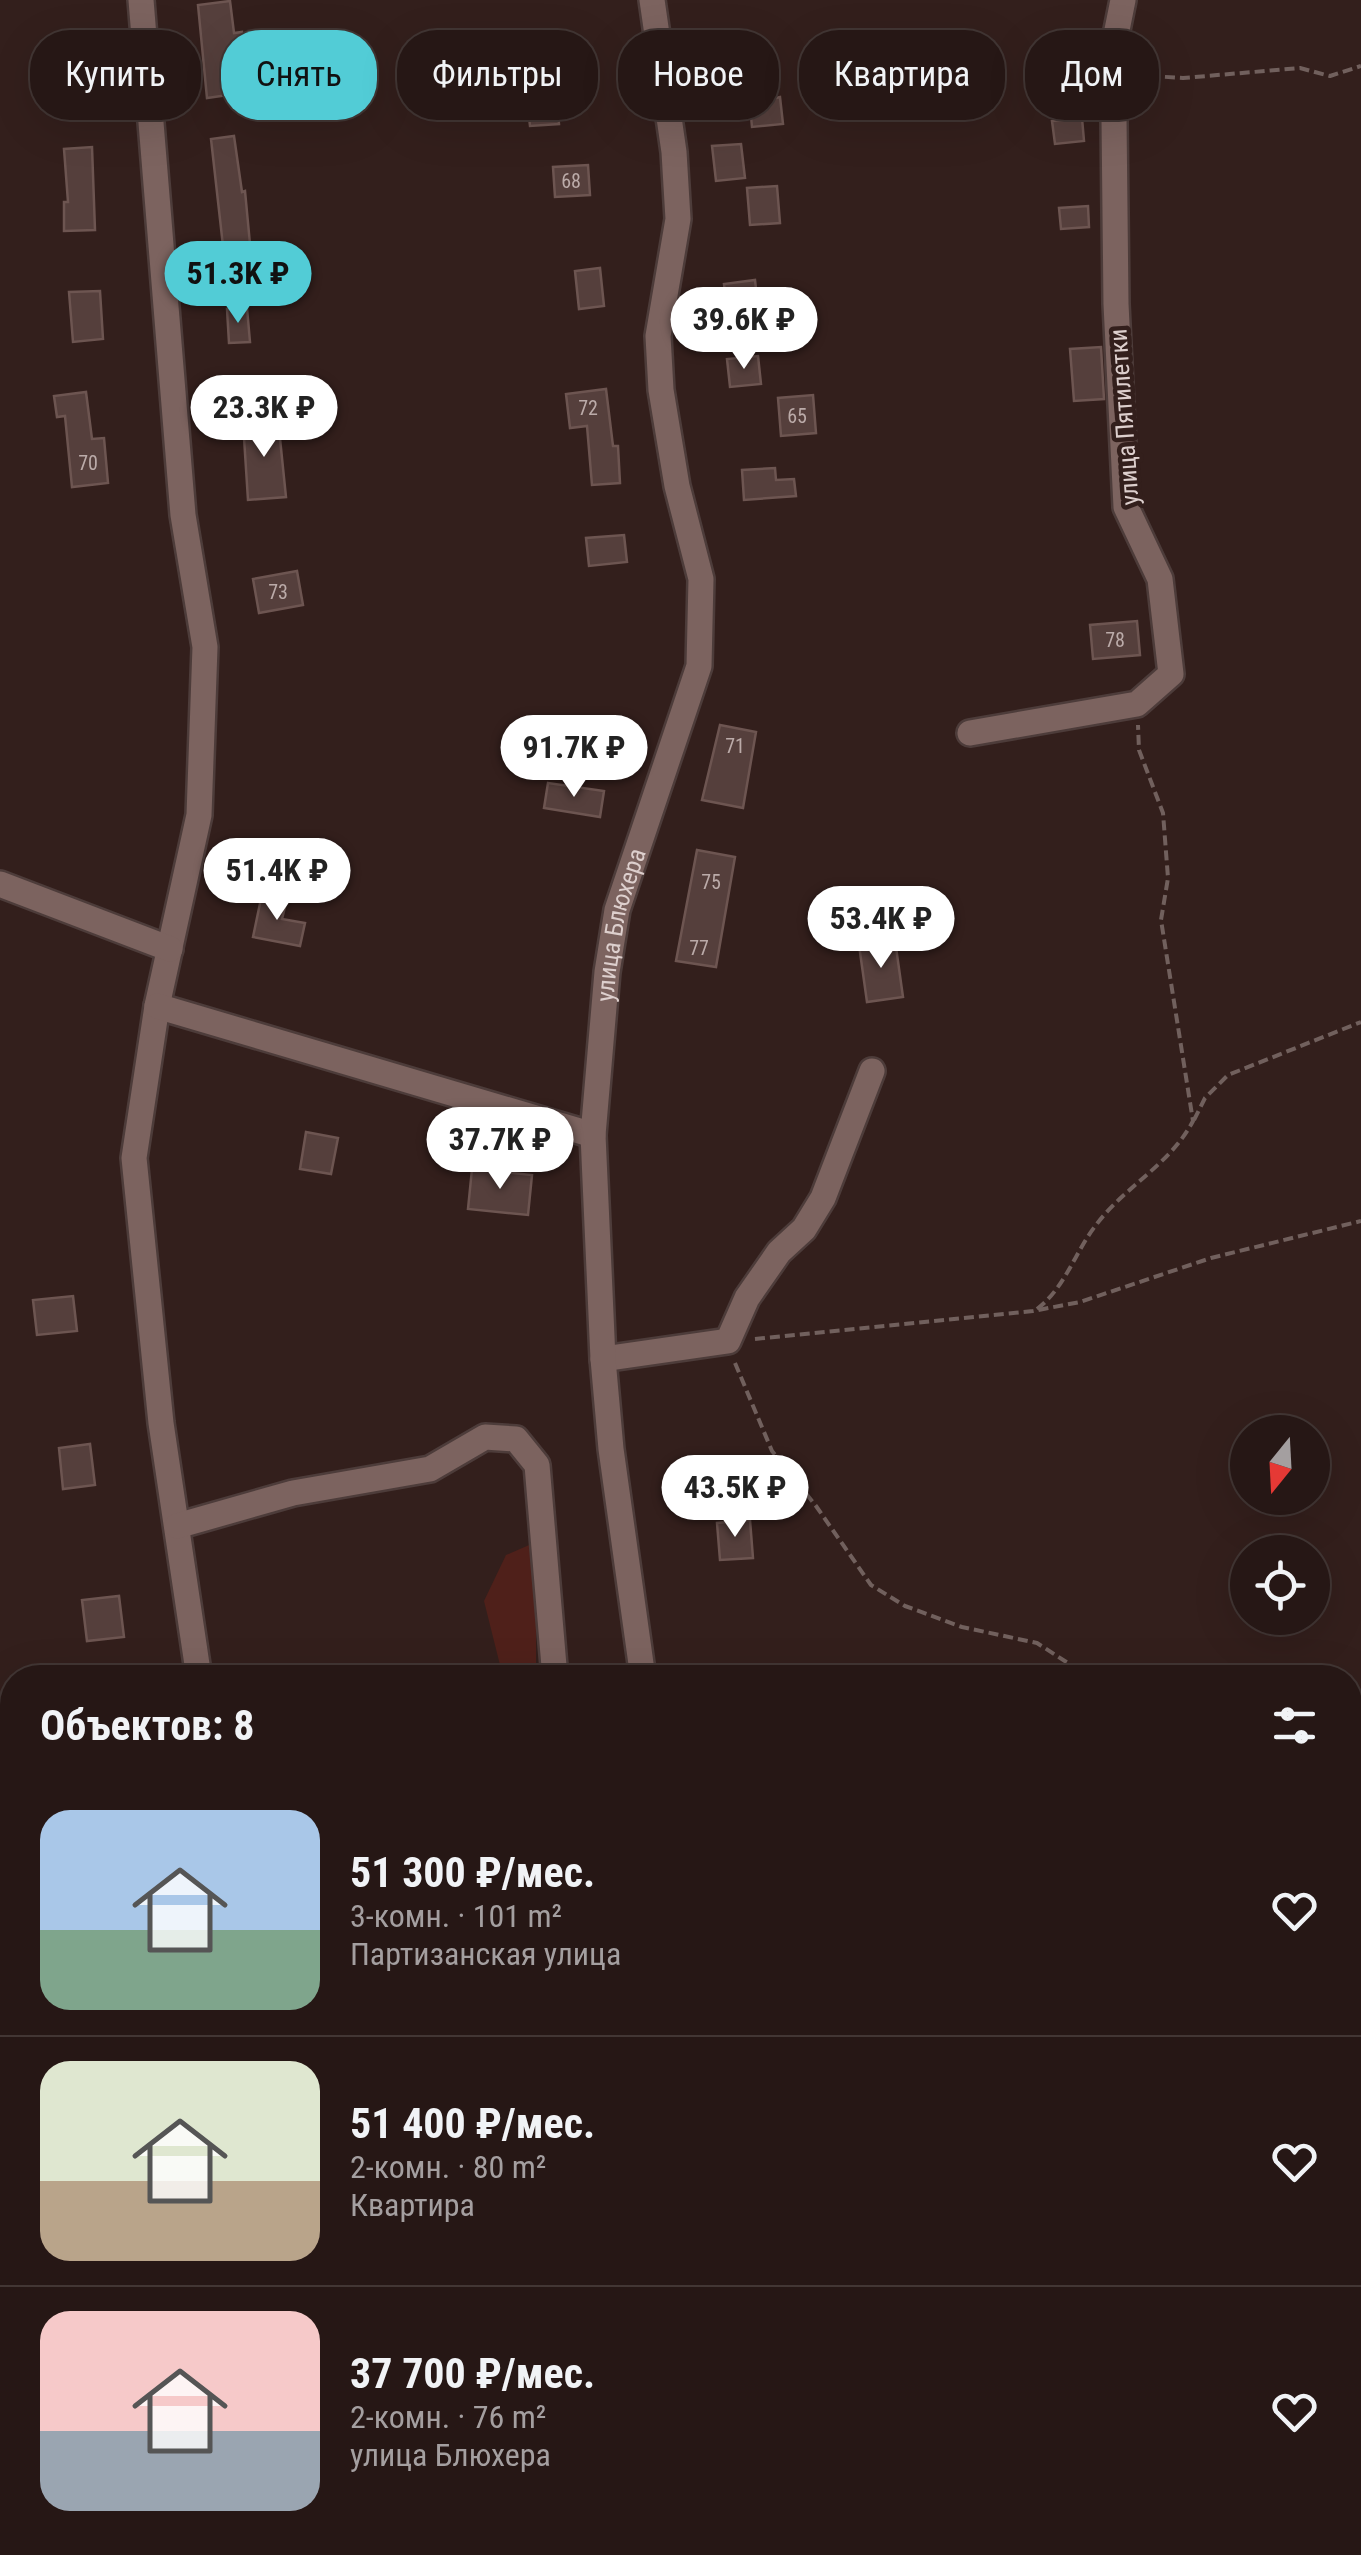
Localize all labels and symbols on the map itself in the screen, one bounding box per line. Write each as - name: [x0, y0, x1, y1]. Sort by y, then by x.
- house number: 68: [561, 169, 581, 193]
- pin: 51.3K ₽: [146, 241, 330, 326]
- pin: 39.6K ₽: [652, 287, 836, 372]
- street label: улица Пятилетки: [1103, 328, 1145, 506]
- pin: 23.3K ₽: [172, 375, 356, 460]
- house number: 72: [578, 396, 598, 420]
- house number: 65: [787, 404, 807, 428]
- house number: 70: [78, 451, 98, 475]
- house number: 73: [268, 580, 288, 604]
- house number: 78: [1105, 628, 1125, 652]
- pin: 91.7K ₽: [482, 715, 666, 800]
- house number: 71: [725, 734, 745, 758]
- pin: 51.4K ₽: [185, 838, 369, 923]
- street label: улица Блюхера: [590, 844, 651, 1003]
- house number: 75: [701, 870, 721, 894]
- pin: 53.4K ₽: [789, 886, 973, 971]
- house number: 77: [689, 936, 709, 960]
- pin: 37.7K ₽: [408, 1107, 592, 1192]
- north arrow: [1230, 1415, 1330, 1515]
- pin: 43.5K ₽: [643, 1455, 827, 1540]

